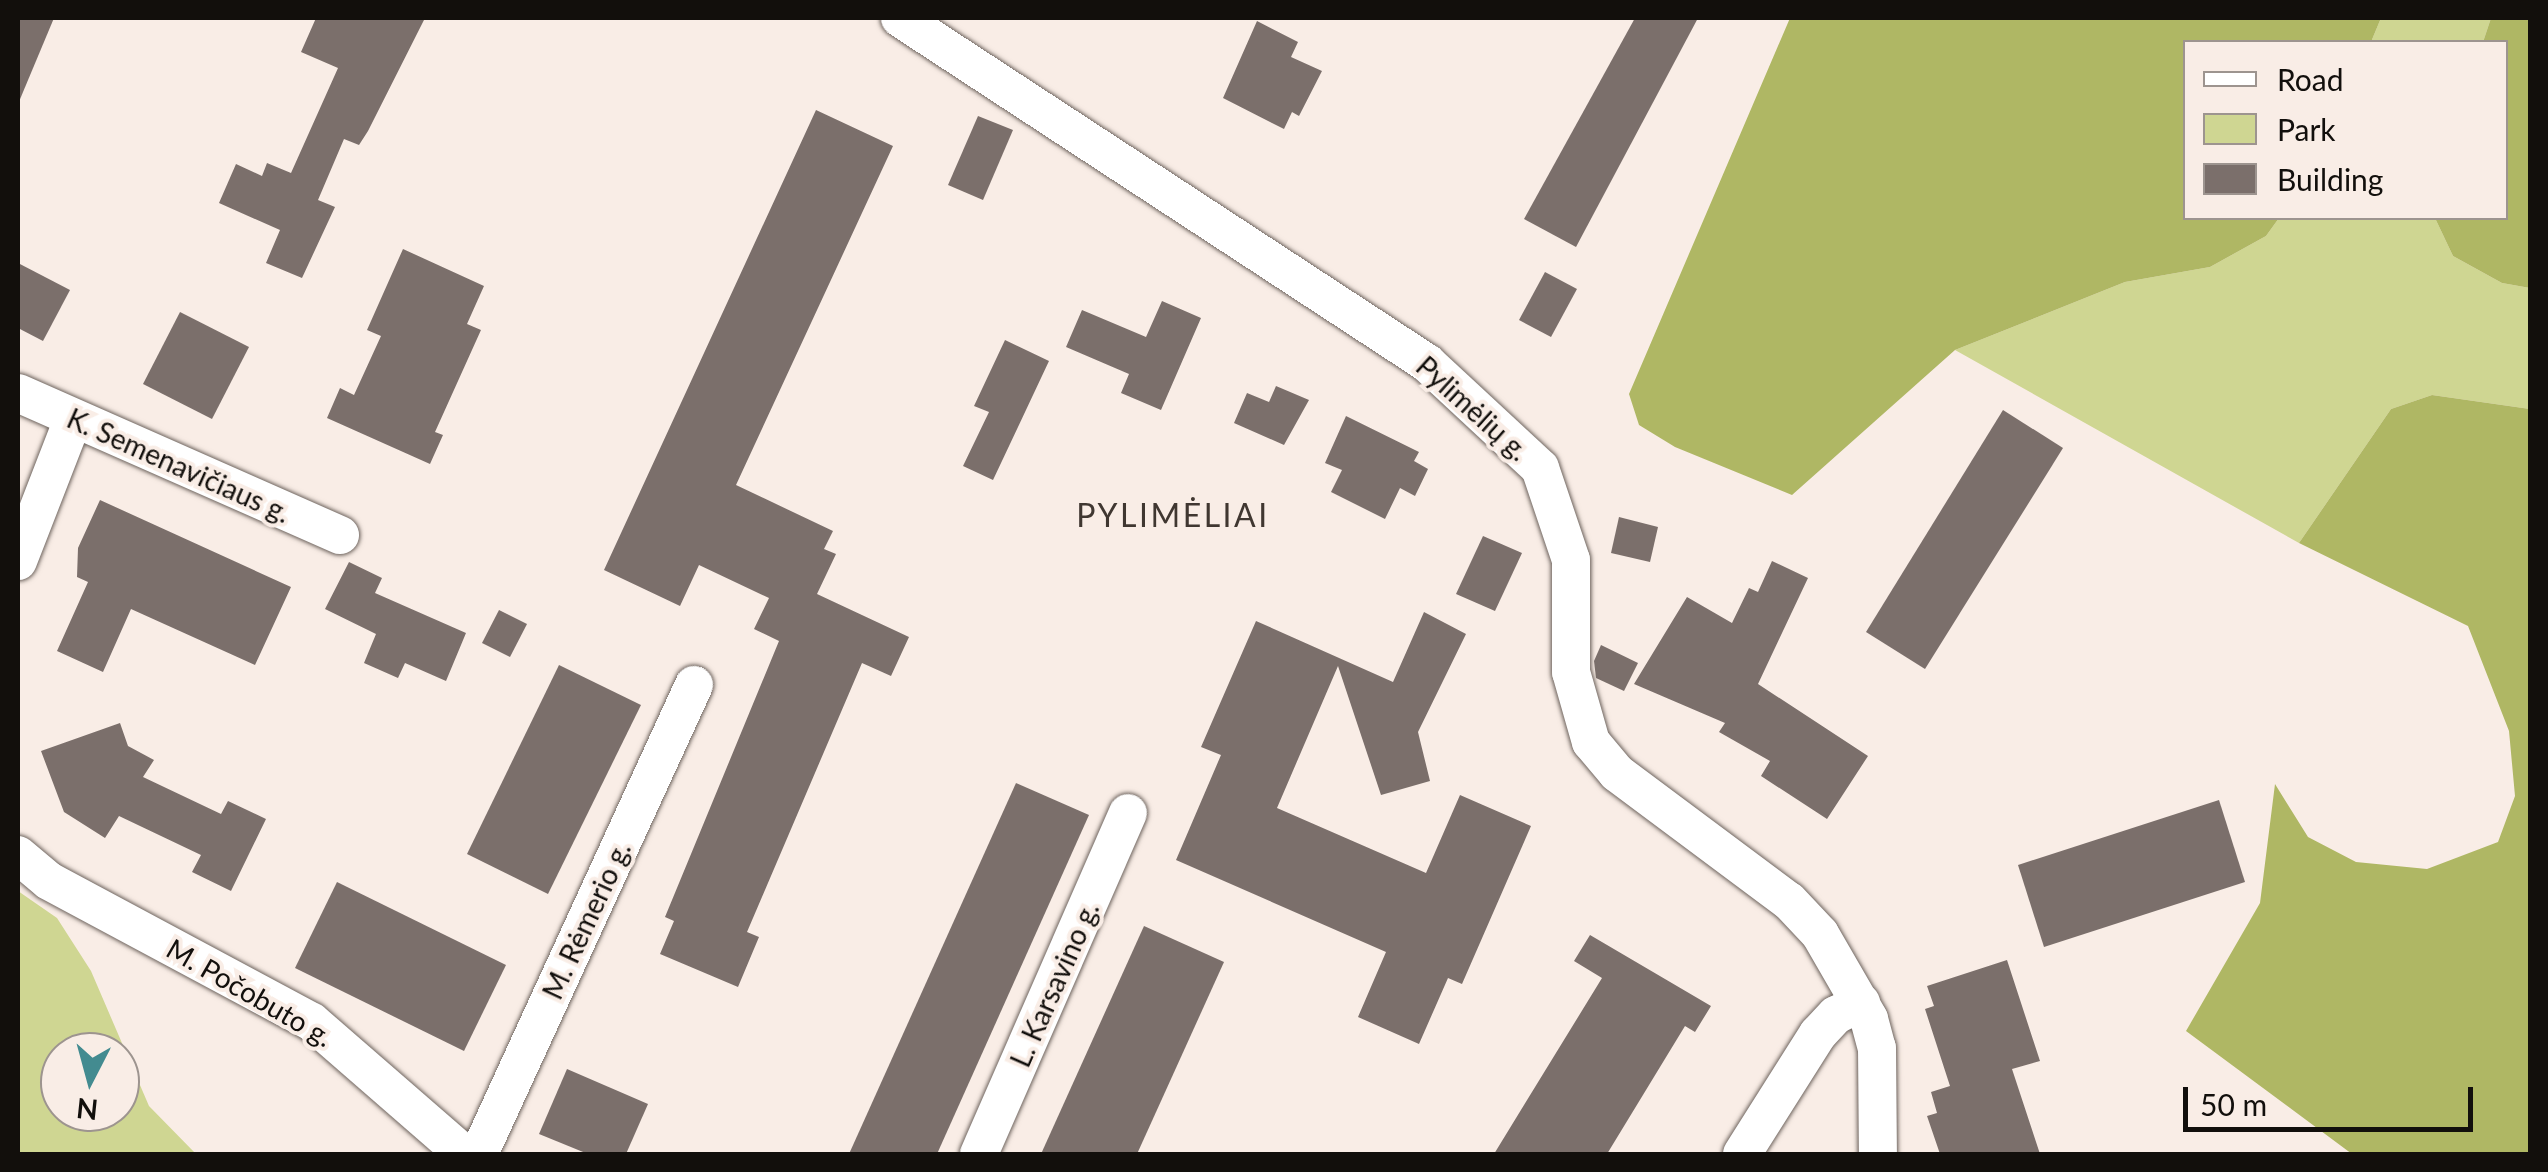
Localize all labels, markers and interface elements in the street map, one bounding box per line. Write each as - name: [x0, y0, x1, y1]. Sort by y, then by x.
- legend: [2183, 40, 2508, 220]
- text: Road: [2277, 61, 2344, 97]
- text: Park: [2277, 111, 2336, 147]
- text: Building: [2277, 161, 2383, 197]
- street label: Pylimėlių g.: [1410, 349, 1536, 467]
- street label: K. Semenavičiaus g.: [62, 401, 296, 529]
- district label: PYLIMĖLIAI: [1076, 496, 1270, 534]
- street label: M. Rėmerio g.: [535, 836, 637, 1004]
- street label: L. Karsavino g.: [1003, 896, 1105, 1072]
- street label: M. Počobuto g.: [161, 931, 339, 1053]
- north arrow: [40, 1032, 140, 1132]
- scale bar: [2188, 1067, 2478, 1129]
- text: 50 m: [2200, 1086, 2267, 1122]
- text: N: [75, 1092, 100, 1128]

